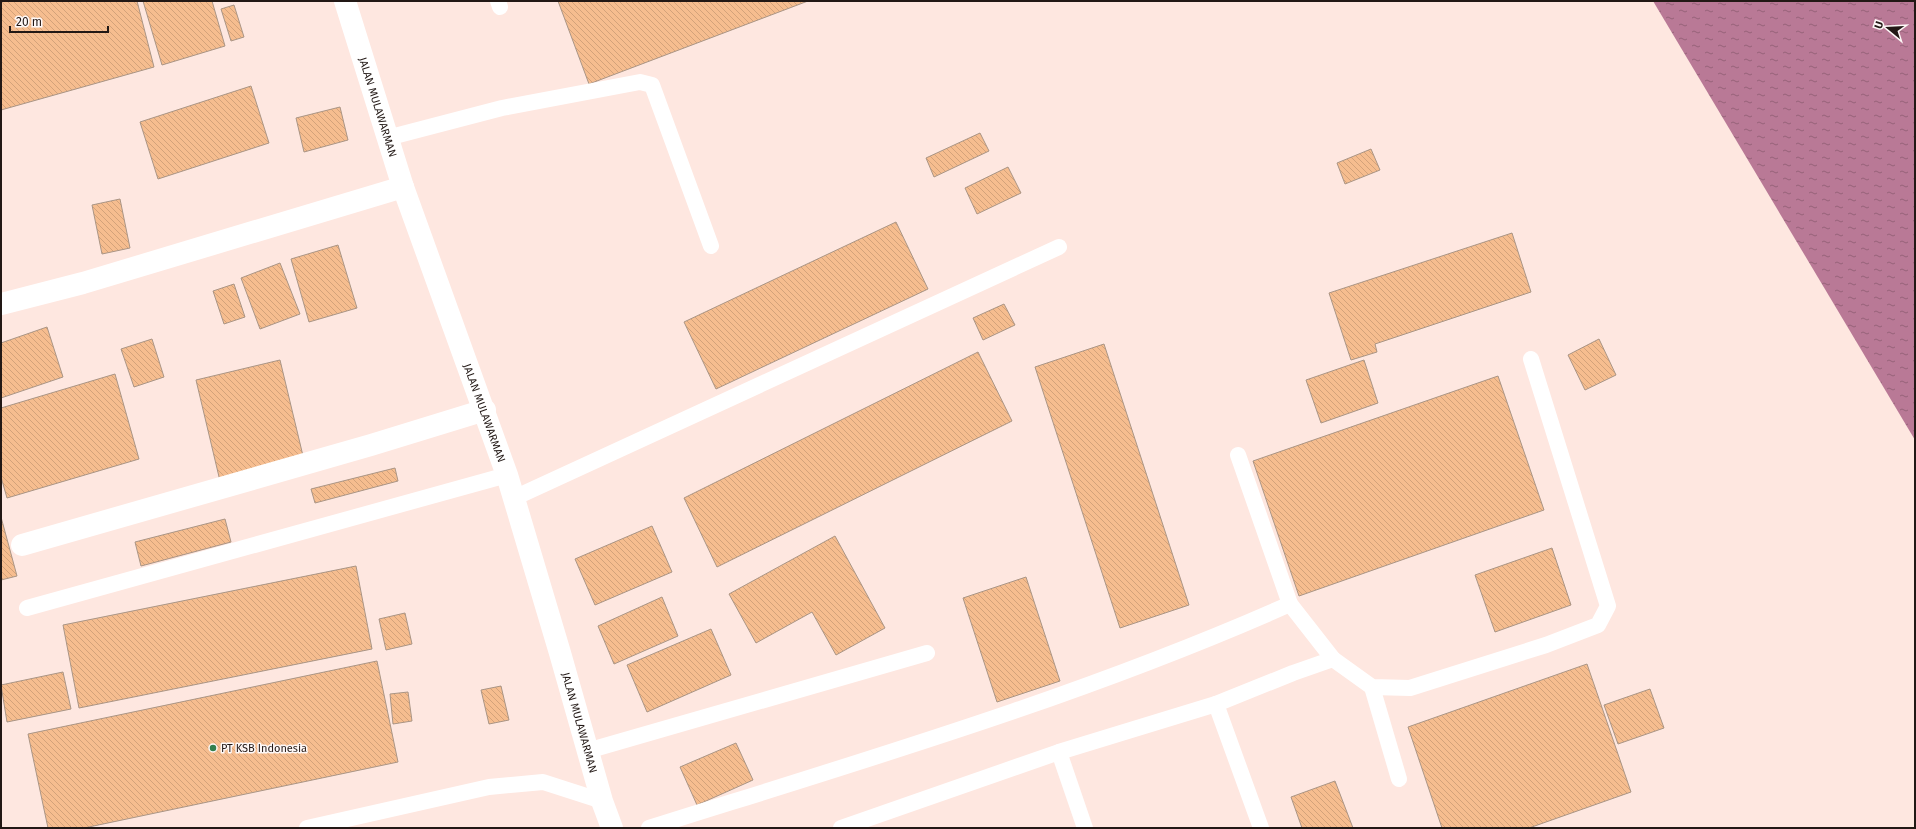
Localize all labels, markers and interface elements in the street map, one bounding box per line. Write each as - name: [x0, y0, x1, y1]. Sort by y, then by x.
- scale bar: [10, 8, 108, 34]
- north arrow: [1868, 8, 1908, 48]
- text: 20 m: [16, 15, 42, 29]
- text: U: [1872, 20, 1886, 30]
- street label: JALAN MULAWARMAN: [356, 55, 400, 159]
- street label: JALAN MULAWARMAN: [461, 362, 508, 464]
- street label: JALAN MULAWARMAN: [559, 671, 600, 774]
- place label: PT KSB Indonesia: [221, 742, 307, 755]
- marker: PT KSB Indonesia: [208, 743, 218, 753]

